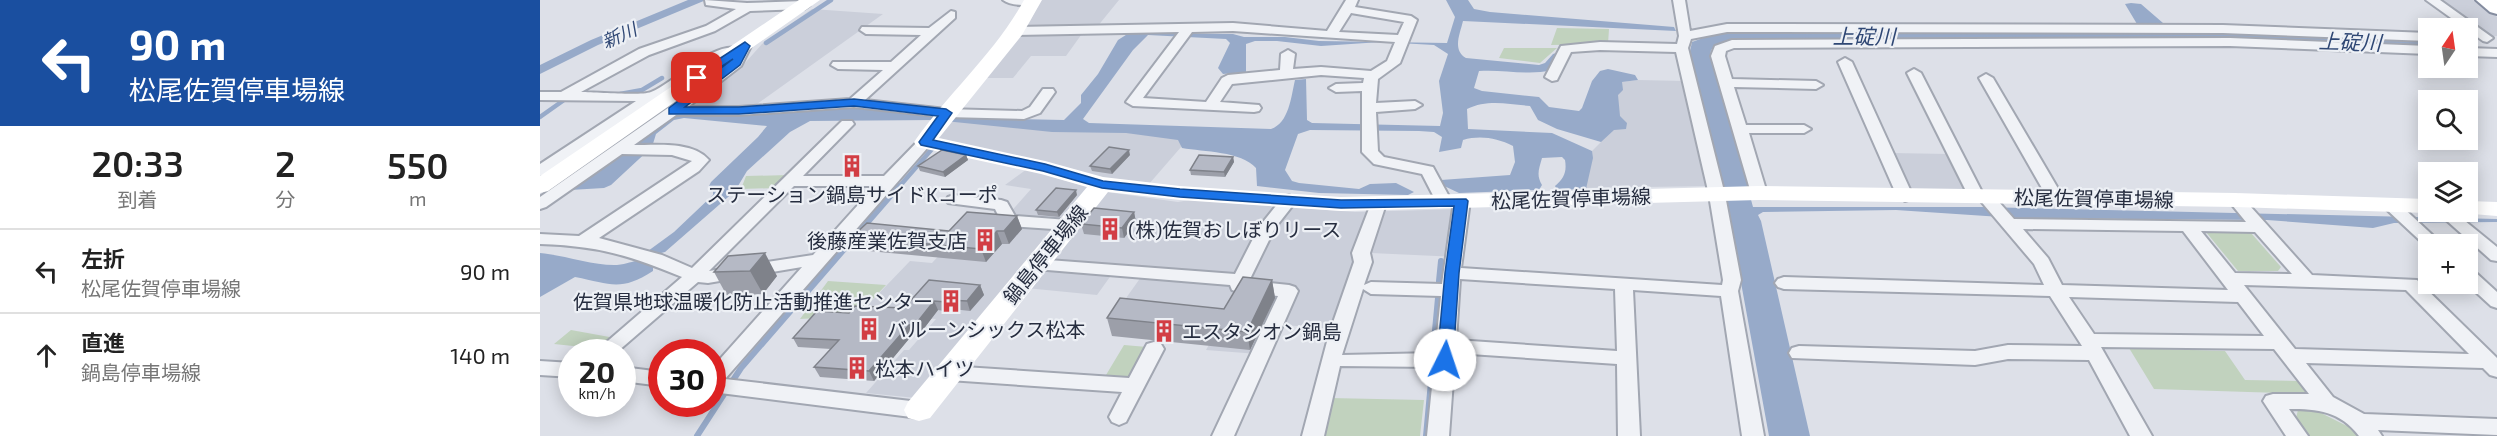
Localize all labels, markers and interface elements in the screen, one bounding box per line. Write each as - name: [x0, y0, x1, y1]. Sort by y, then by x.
- water label: 新川: [598, 17, 642, 52]
- text: 90 m: [129, 18, 226, 68]
- north arrow: [2418, 18, 2478, 78]
- map controls: [2418, 18, 2478, 294]
- water label: 上碇川: [1833, 23, 1897, 48]
- icon: left: [30, 24, 108, 102]
- water label: 上碇川: [2318, 27, 2384, 55]
- pin: [671, 52, 722, 103]
- icon: arrive: [680, 61, 713, 94]
- text: 松尾佐賀停車場線: [129, 73, 345, 105]
- button: search: [2418, 90, 2478, 150]
- text: 20:33: [91, 141, 184, 184]
- text: 2: [275, 141, 296, 184]
- text: 550: [387, 143, 449, 186]
- building icon: ステーション鍋島サイドKコーポ: [839, 153, 865, 179]
- button: layers: [2418, 162, 2478, 222]
- place label: ステーション鍋島サイドKコーポ: [706, 182, 998, 206]
- street label: 松尾佐賀停車場線: [1491, 183, 1651, 213]
- street label: 松尾佐賀停車場線: [2014, 185, 2174, 211]
- text: m: [409, 186, 427, 210]
- text: 到着: [118, 187, 158, 211]
- text: 分: [275, 187, 295, 211]
- street label: 鍋島停車場線: [998, 200, 1092, 308]
- building icon: (株)佐賀おしぼりリース: [1097, 216, 1123, 242]
- place label: (株)佐賀おしぼりリース: [1128, 217, 1341, 241]
- building icon: 後藤産業佐賀支店: [972, 227, 998, 253]
- place label: 後藤産業佐賀支店: [807, 228, 967, 252]
- button: +: [2418, 234, 2478, 294]
- text: 左折: [81, 245, 125, 271]
- icon: left: [30, 255, 63, 288]
- text: 90 m: [460, 258, 510, 284]
- text: 松尾佐賀停車場線: [81, 276, 241, 300]
- building icon: 佐賀県地球温暖化防止活動推進センター: [938, 288, 964, 314]
- place label: 佐賀県地球温暖化防止活動推進センター: [573, 289, 933, 313]
- building icon: バルーンシックス松本: [856, 316, 882, 342]
- place label: バルーンシックス松本: [887, 317, 1085, 341]
- building icon: エスタシオン鍋島: [1151, 318, 1177, 344]
- place label: エスタシオン鍋島: [1182, 319, 1342, 343]
- position arrow: [1413, 328, 1477, 392]
- text: 直進: [81, 329, 125, 355]
- icon: ahead: [30, 339, 63, 372]
- speed limit sign: 30: [648, 339, 726, 417]
- text: 140 m: [450, 342, 510, 368]
- text: 20: [579, 353, 615, 389]
- building icon: 松本ハイツ: [844, 355, 870, 381]
- place label: 松本ハイツ: [875, 356, 975, 380]
- text: 鍋島停車場線: [81, 360, 201, 384]
- text: km/h: [578, 384, 616, 402]

